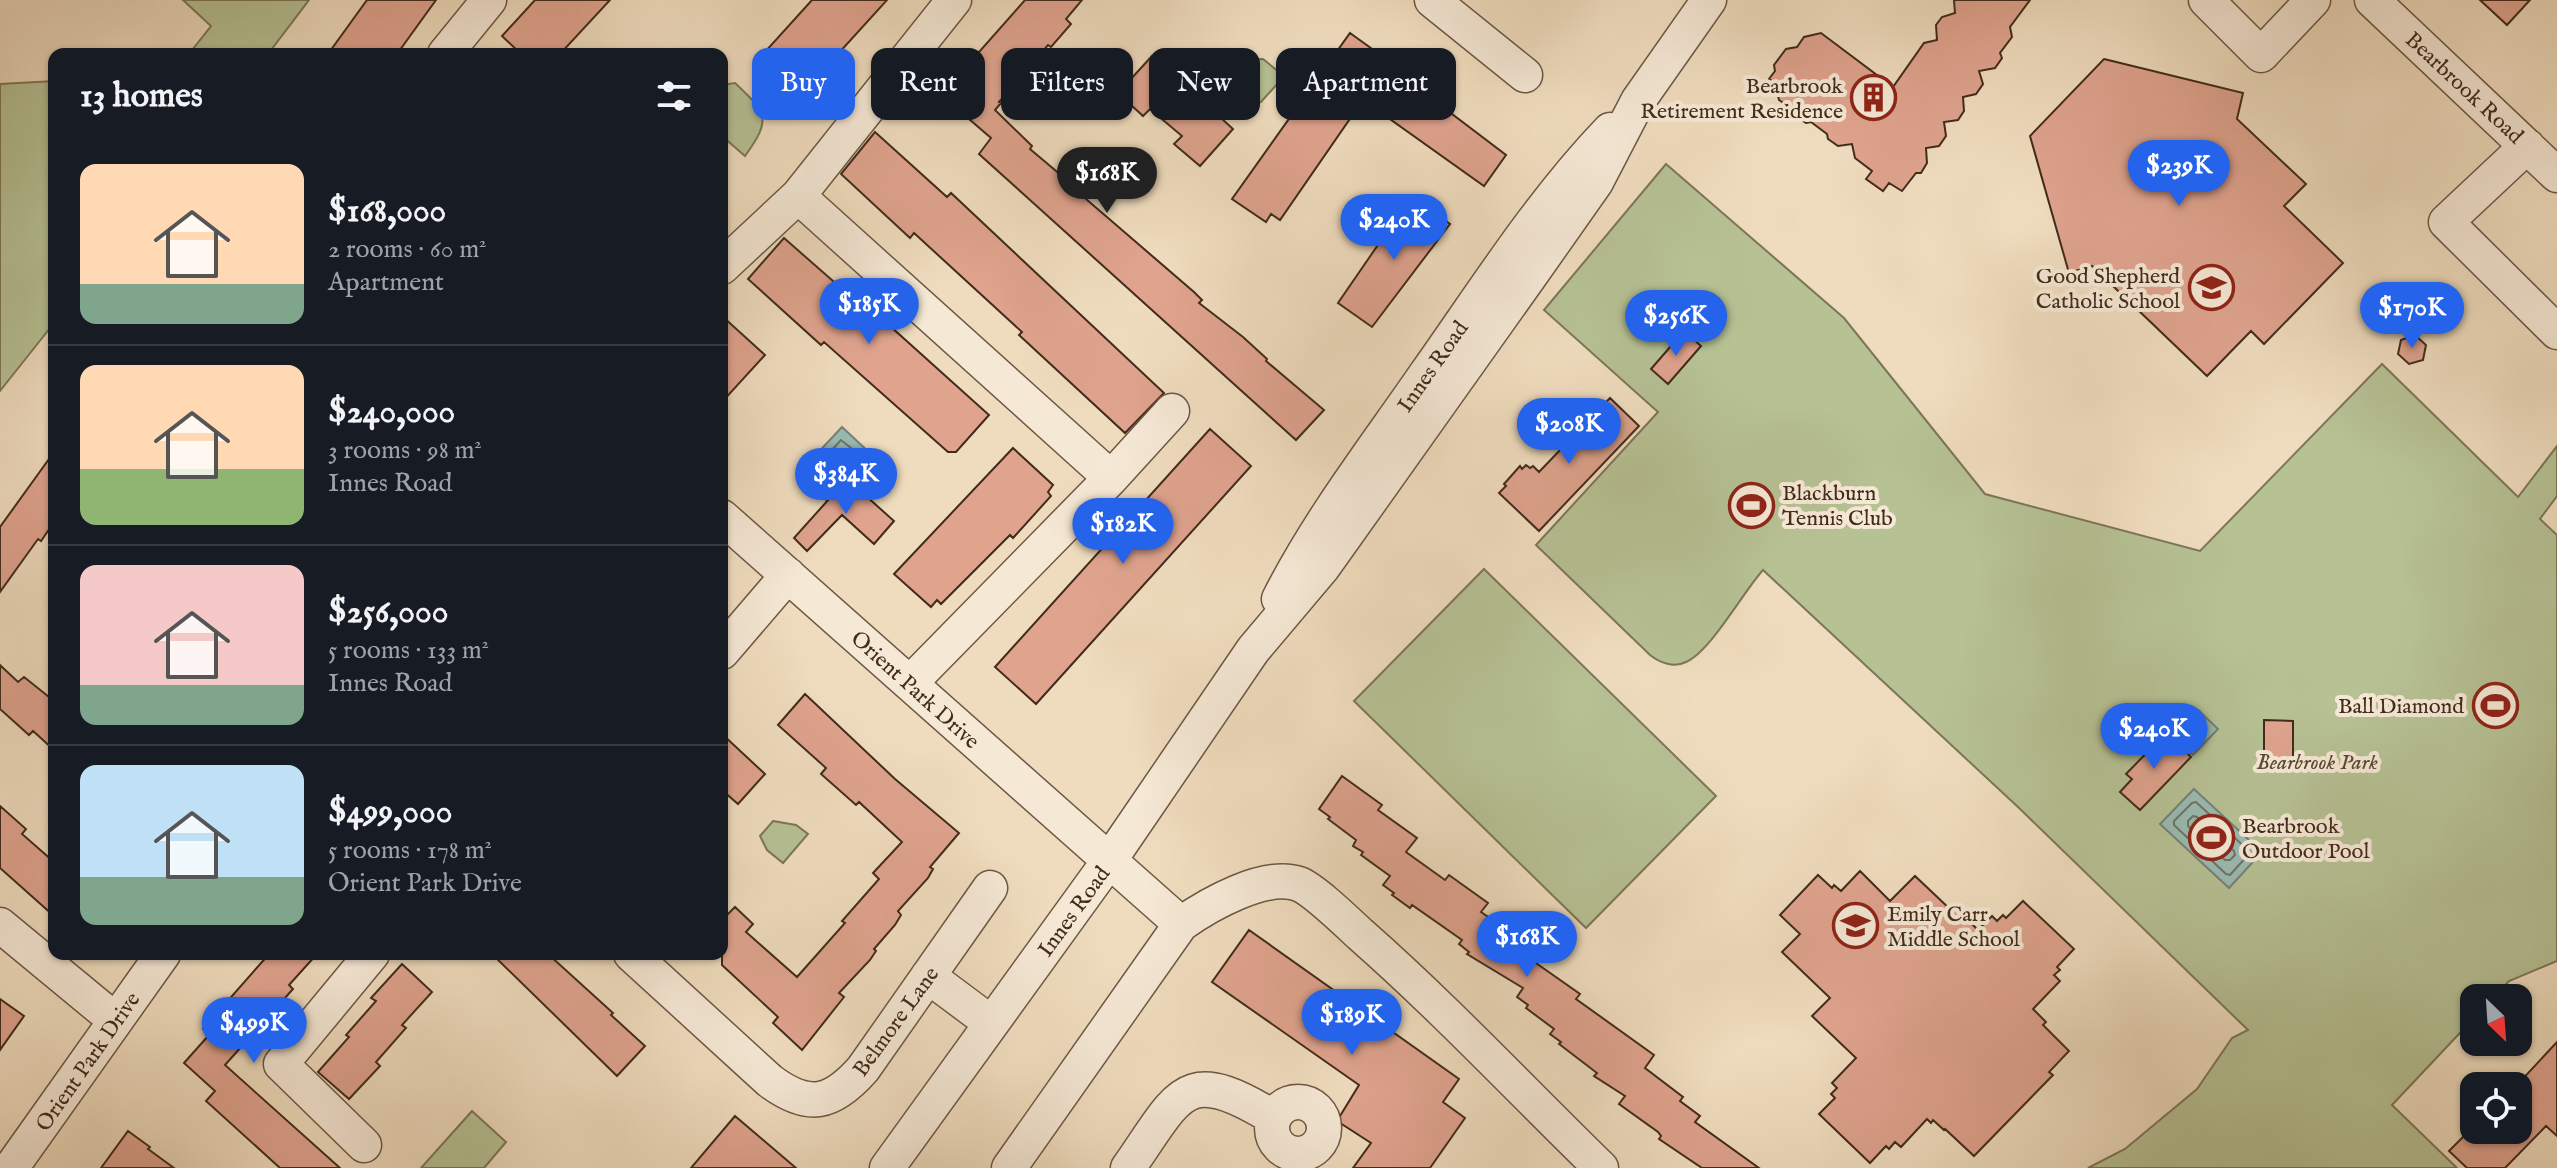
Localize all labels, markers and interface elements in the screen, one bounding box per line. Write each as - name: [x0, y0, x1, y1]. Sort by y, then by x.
- street label: Bearbrook Road: [2399, 26, 2529, 151]
- chip: Buy: [752, 48, 855, 120]
- chip: Rent: [871, 48, 985, 120]
- chip: Filters: [1001, 48, 1133, 120]
- chip: New: [1149, 48, 1260, 120]
- chip: Apartment: [1276, 48, 1456, 120]
- place label: Bearbrook Retirement Residence: [1640, 73, 1843, 126]
- icon: filters: [652, 74, 696, 118]
- building icon: Bearbrook Retirement Residence: [1850, 74, 1898, 122]
- text: 13 homes: [80, 75, 203, 118]
- pin: $239K: [2123, 140, 2235, 208]
- pin: $168K: [1051, 147, 1163, 215]
- text: $239K: [2146, 149, 2212, 182]
- text: $168K: [1075, 156, 1139, 189]
- text: $168,000: [328, 190, 446, 233]
- pin: $240K: [1338, 194, 1450, 262]
- icon: home: [144, 196, 240, 292]
- text: $240K: [1359, 203, 1429, 236]
- text: 2 rooms · 60 m²: [328, 233, 487, 266]
- place label: Good Shepherd Catholic School: [2036, 263, 2180, 316]
- school or university icon: Good Shepherd Catholic School: [2187, 264, 2235, 312]
- text: Apartment: [328, 266, 444, 299]
- pin: $185K: [813, 278, 925, 346]
- pin: $170K: [2356, 282, 2468, 350]
- text: $185K: [838, 287, 900, 320]
- pin: $256K: [1620, 290, 1732, 358]
- text: $170K: [2378, 291, 2446, 324]
- text: $256K: [1643, 299, 1709, 332]
- street label: Innes Road: [1392, 316, 1475, 418]
- text: $240,000: [328, 391, 455, 434]
- icon: home: [144, 397, 240, 493]
- pin: $208K: [1513, 398, 1625, 466]
- text: $208K: [1535, 407, 1603, 440]
- text: 3 rooms · 98 m²: [328, 434, 482, 467]
- pin: $384K: [790, 448, 902, 516]
- text: $384K: [813, 457, 879, 490]
- text: Innes Road: [328, 467, 452, 500]
- place label: Blackburn Tennis Club: [1782, 480, 1893, 533]
- sports icon: Blackburn Tennis Club: [1727, 481, 1775, 529]
- pin: $182K: [1067, 498, 1179, 566]
- text: $182K: [1090, 507, 1156, 540]
- text: $256,000: [328, 591, 448, 634]
- icon: home: [144, 597, 240, 693]
- street label: Orient Park Drive: [844, 625, 985, 756]
- text: 5 rooms · 133 m²: [328, 634, 489, 667]
- text: Innes Road: [328, 667, 452, 700]
- sports icon: Ball Diamond: [2471, 681, 2519, 729]
- place label: Ball Diamond: [2338, 693, 2464, 721]
- pin: $240K: [2098, 703, 2210, 771]
- text: $240K: [2119, 712, 2189, 745]
- park label: Bearbrook Park: [2256, 749, 2378, 777]
- text: $499,000: [328, 791, 452, 834]
- icon: home: [144, 797, 240, 893]
- place label: Bearbrook Outdoor Pool: [2242, 813, 2369, 866]
- sports icon: Bearbrook Outdoor Pool: [2187, 814, 2235, 862]
- text: 5 rooms · 178 m²: [328, 834, 492, 867]
- street label: Innes Road: [1032, 861, 1117, 963]
- text: Orient Park Drive: [328, 867, 522, 900]
- place label: Emily Carr Middle School: [1887, 901, 2020, 954]
- school or university icon: Emily Carr Middle School: [1832, 902, 1880, 950]
- pin: $168K: [1471, 911, 1583, 979]
- text: $168K: [1495, 920, 1559, 953]
- street label: Belmore Lane: [847, 962, 946, 1083]
- north arrow: [2460, 984, 2532, 1056]
- map controls: [2460, 984, 2532, 1144]
- street label: Orient Park Drive: [30, 987, 147, 1137]
- pin: $189K: [1296, 989, 1408, 1057]
- pin: $499K: [198, 997, 310, 1065]
- text: $189K: [1320, 998, 1384, 1031]
- text: $499K: [220, 1006, 288, 1039]
- button: locate: [2460, 1072, 2532, 1144]

